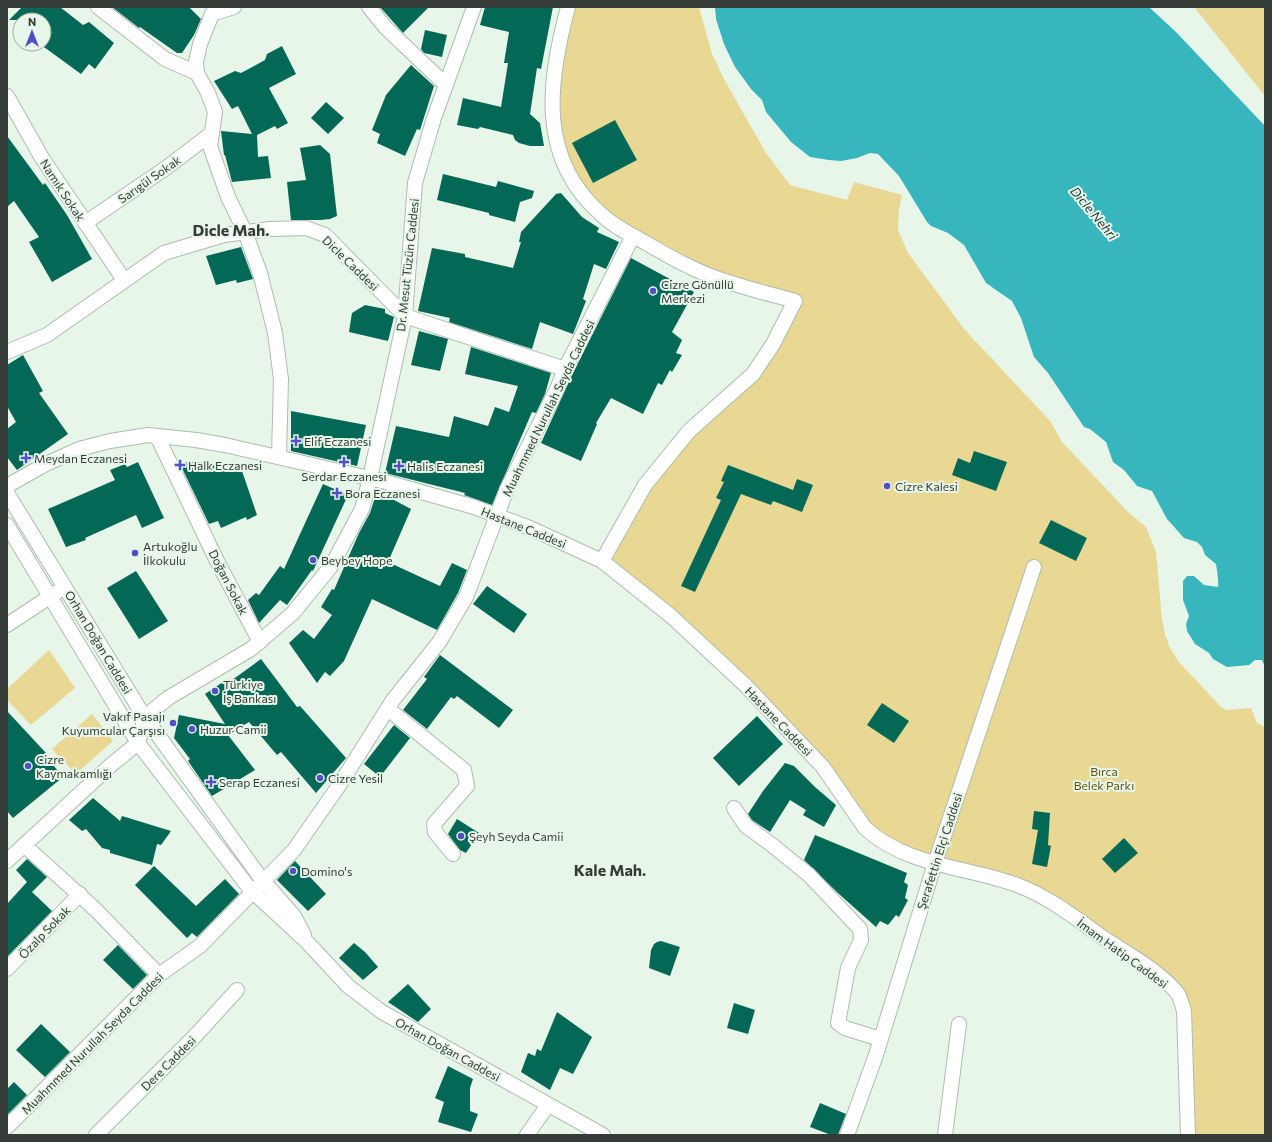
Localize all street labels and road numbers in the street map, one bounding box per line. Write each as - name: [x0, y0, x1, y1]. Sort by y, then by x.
- street label: Sarıgül Sokak: [115, 152, 183, 206]
- street label: Namık Sokak: [38, 156, 89, 224]
- street label: Dr. Mesut Tüzün Caddesi: [393, 198, 421, 332]
- street label: Dicle Caddesi: [320, 233, 382, 293]
- street label: Muahmmed Nurullah Seyda Caddesi: [499, 317, 597, 499]
- street label: Hastane Caddesi: [479, 504, 569, 550]
- street label: Doğan Sokak: [207, 547, 252, 617]
- street label: Orhan Doğan Caddesi: [63, 588, 135, 696]
- street label: Hastane Caddesi: [742, 684, 816, 758]
- street label: Şerafettin Elçi Caddesi: [914, 791, 964, 911]
- street label: Özalp Sokak: [15, 902, 73, 961]
- street label: İmam Hatip Caddesi: [1075, 915, 1171, 991]
- street label: Muahmmed Nurullah Seyda Caddesi: [18, 969, 166, 1117]
- street label: Orhan Doğan Caddesi: [393, 1014, 503, 1084]
- street label: Dere Caddesi: [138, 1033, 198, 1093]

